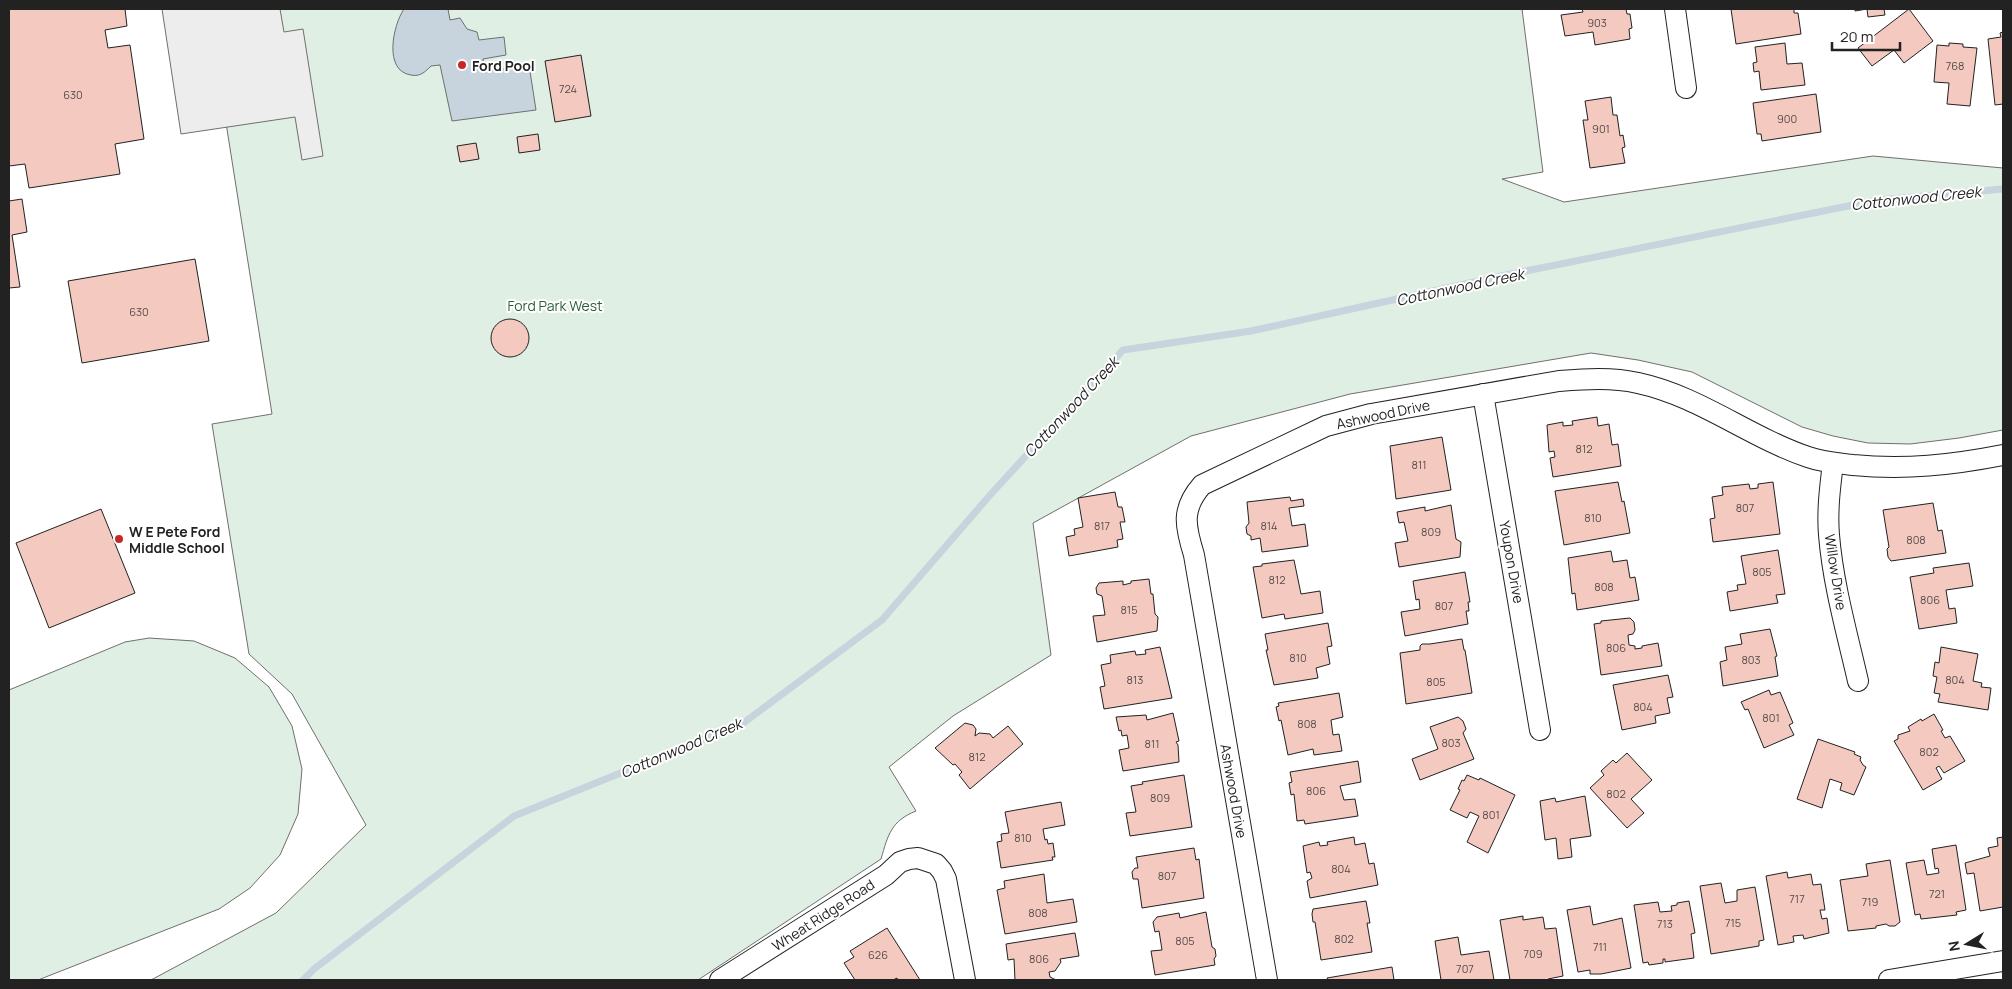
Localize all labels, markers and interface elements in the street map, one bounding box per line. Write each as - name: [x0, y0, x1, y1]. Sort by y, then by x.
- house number: 903: [1587, 15, 1607, 30]
- scale bar: [1832, 20, 1900, 52]
- text: 20 m: [1840, 26, 1873, 47]
- place label: Ford Pool: [472, 56, 535, 75]
- house number: 768: [1946, 58, 1964, 73]
- marker: Ford Pool: [456, 59, 468, 71]
- house number: 724: [559, 81, 577, 96]
- house number: 630: [63, 87, 83, 102]
- house number: 900: [1777, 111, 1797, 126]
- house number: 901: [1592, 121, 1610, 136]
- water label: Cottonwood Creek: [1850, 180, 1984, 215]
- water label: Cottonwood Creek: [1394, 263, 1528, 311]
- park label: Ford Park West: [507, 296, 603, 315]
- house number: 630: [129, 304, 149, 319]
- water label: Cottonwood Creek: [1019, 350, 1125, 462]
- street label: Ashwood Drive: [1334, 395, 1432, 433]
- house number: 812: [1576, 441, 1592, 456]
- house number: 811: [1412, 457, 1426, 472]
- house number: 807: [1736, 500, 1754, 515]
- house number: 810: [1584, 510, 1602, 525]
- house number: 817: [1094, 518, 1110, 533]
- house number: 814: [1260, 518, 1278, 533]
- street label: Youpon Drive: [1495, 519, 1529, 605]
- place label: W E Pete Ford Middle School: [129, 522, 225, 557]
- house number: 809: [1421, 524, 1441, 539]
- house number: 808: [1906, 532, 1926, 547]
- marker: W E Pete Ford Middle School: [113, 533, 125, 545]
- street label: Willow Drive: [1821, 533, 1851, 611]
- house number: 805: [1752, 564, 1772, 579]
- house number: 812: [1269, 572, 1285, 587]
- house number: 808: [1594, 579, 1614, 594]
- house number: 806: [1920, 592, 1940, 607]
- house number: 807: [1435, 598, 1453, 613]
- house number: 815: [1120, 602, 1138, 617]
- house number: 806: [1606, 640, 1626, 655]
- house number: 810: [1289, 650, 1307, 665]
- house number: 803: [1741, 652, 1761, 667]
- house number: 813: [1127, 672, 1143, 687]
- house number: 804: [1945, 672, 1965, 687]
- house number: 805: [1426, 674, 1446, 689]
- house number: 804: [1633, 699, 1653, 714]
- house number: 801: [1762, 710, 1780, 725]
- water label: Cottonwood Creek: [617, 712, 747, 783]
- house number: 808: [1297, 716, 1317, 731]
- house number: 803: [1441, 735, 1461, 750]
- house number: 811: [1145, 736, 1159, 751]
- street label: Ashwood Drive: [1216, 742, 1252, 840]
- house number: 802: [1919, 744, 1939, 759]
- house number: 812: [969, 749, 985, 764]
- house number: 806: [1306, 783, 1326, 798]
- house number: 802: [1606, 786, 1626, 801]
- house number: 809: [1150, 790, 1170, 805]
- house number: 801: [1482, 807, 1500, 822]
- house number: 810: [1014, 830, 1032, 845]
- house number: 804: [1331, 861, 1351, 876]
- house number: 807: [1158, 868, 1176, 883]
- street label: Wheat Ridge Road: [768, 875, 878, 955]
- house number: 721: [1929, 886, 1945, 901]
- house number: 717: [1789, 891, 1805, 906]
- house number: 719: [1862, 894, 1878, 909]
- house number: 808: [1028, 905, 1048, 920]
- house number: 715: [1725, 915, 1741, 930]
- house number: 713: [1657, 916, 1673, 931]
- north arrow: [1942, 919, 1992, 969]
- house number: 802: [1334, 931, 1354, 946]
- house number: 805: [1175, 933, 1195, 948]
- house number: 711: [1593, 939, 1607, 954]
- text: N: [1943, 940, 1964, 953]
- house number: 709: [1523, 946, 1543, 961]
- house number: 626: [868, 947, 888, 962]
- house number: 806: [1029, 951, 1049, 966]
- house number: 707: [1456, 961, 1474, 976]

